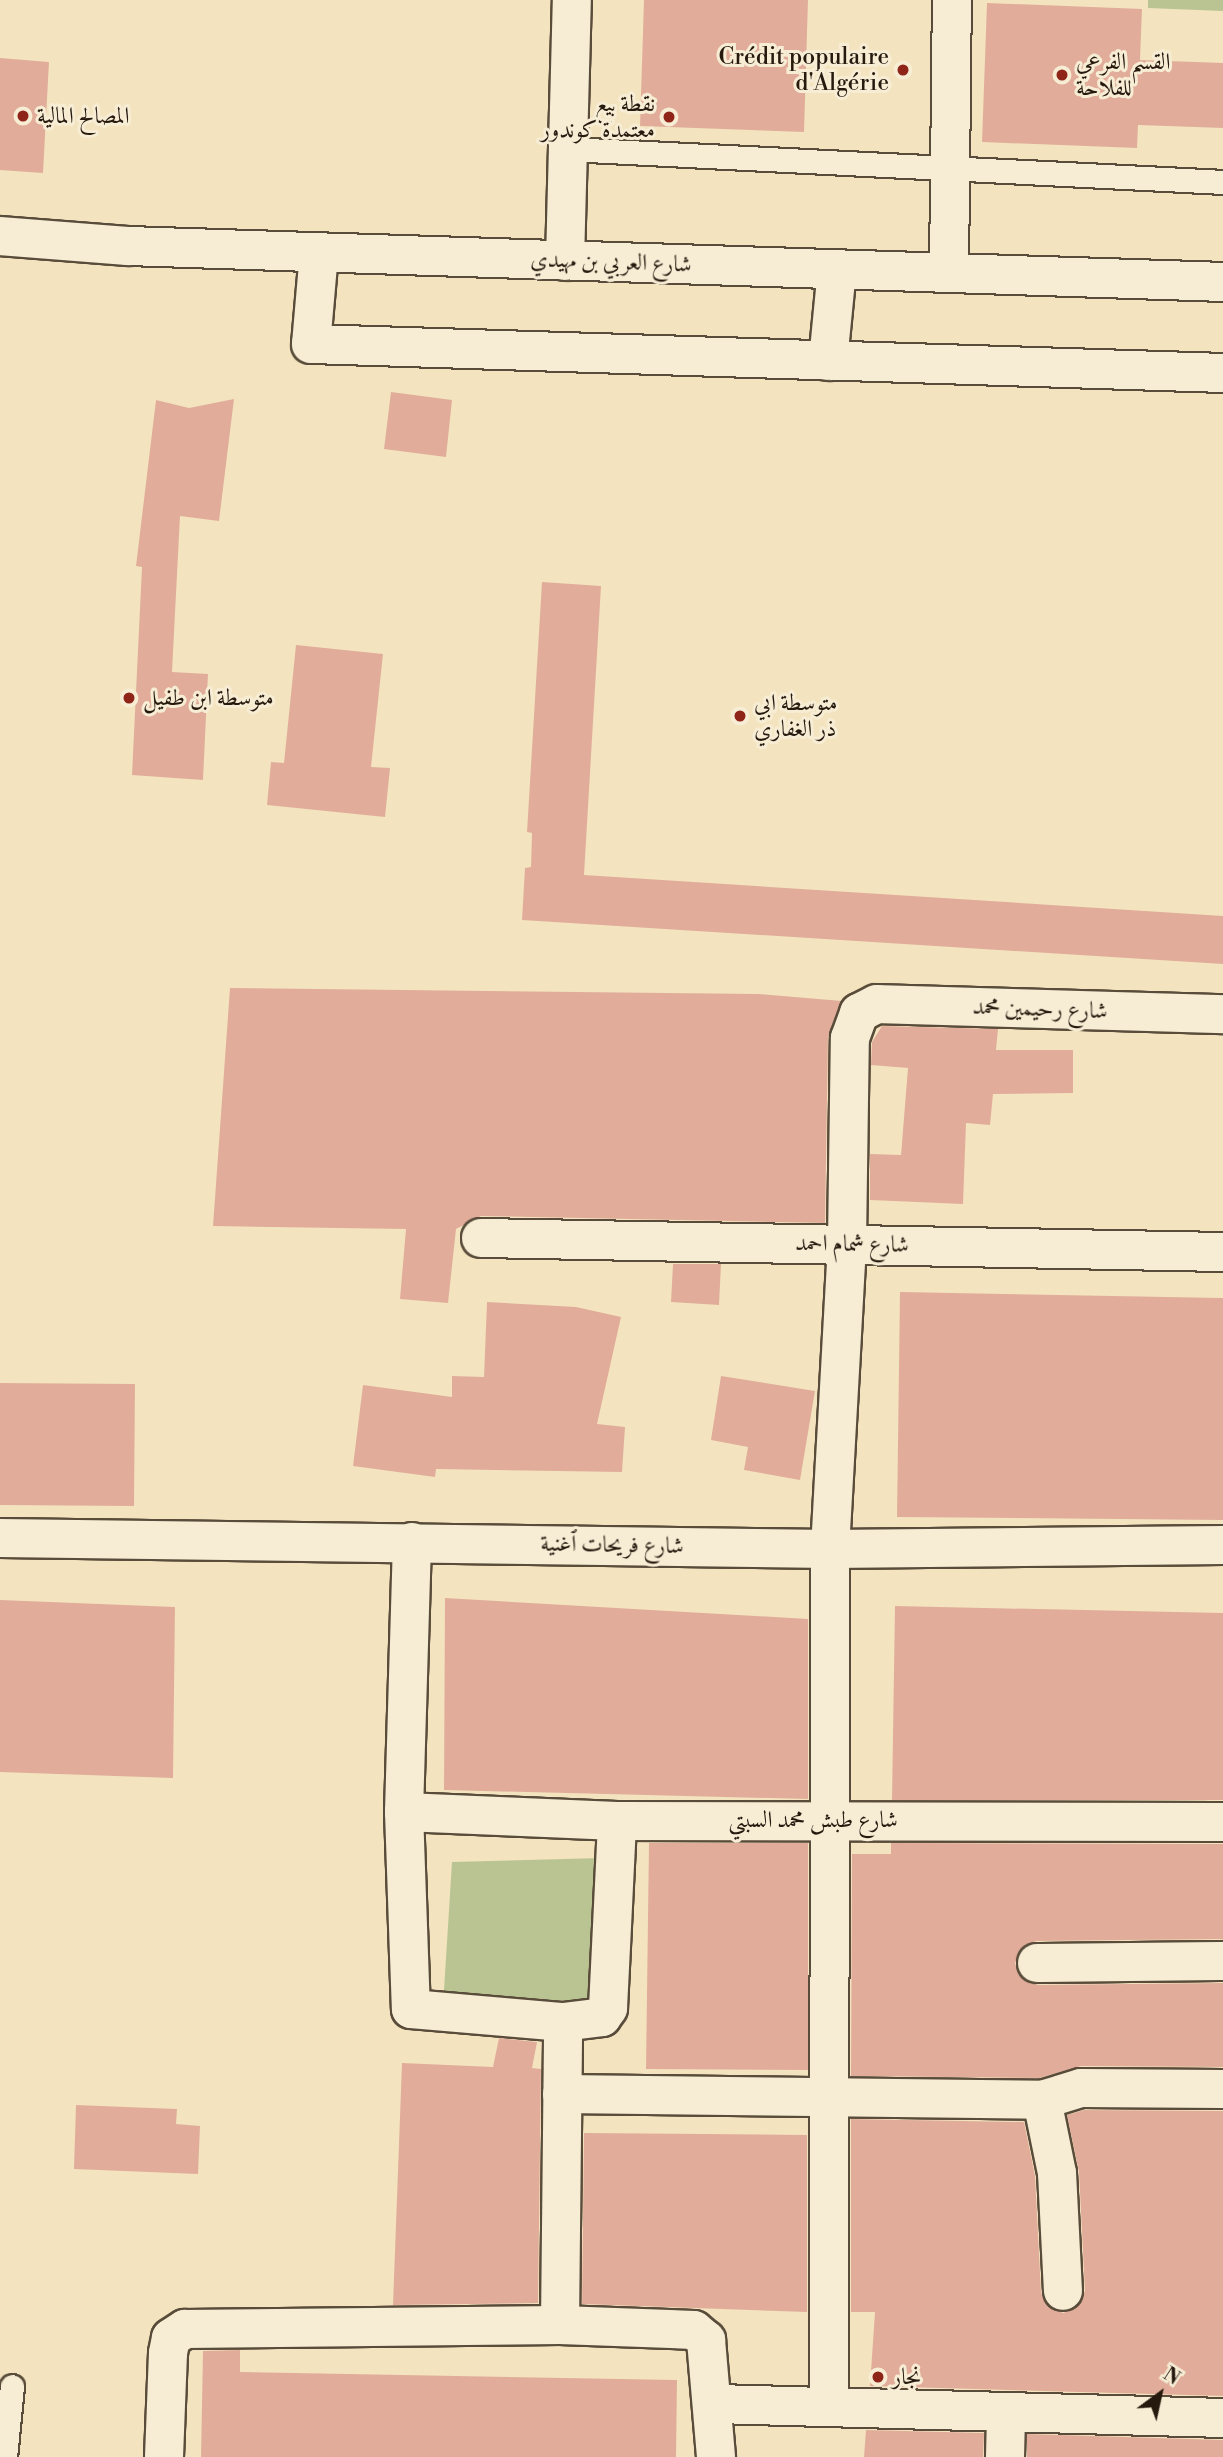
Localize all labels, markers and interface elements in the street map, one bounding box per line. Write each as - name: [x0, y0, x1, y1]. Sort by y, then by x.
- place label: Crédit populaire d'Algérie: [719, 43, 889, 97]
- place label: القسم الفرعي للفلاحة: [1076, 48, 1170, 102]
- marker: Crédit populaire d'Algérie: [895, 62, 911, 78]
- marker: القسم الفرعي للفلاحة: [1054, 67, 1070, 83]
- place label: نقطة بيع معتمدة كوندور: [541, 90, 655, 144]
- place label: المصالح المالية: [37, 102, 130, 130]
- marker: المصالح المالية: [15, 108, 31, 124]
- marker: نقطة بيع معتمدة كوندور: [661, 109, 677, 125]
- street label: شارع العربي بن مهيدي: [530, 245, 692, 279]
- place label: متوسطة ابن طفيل: [143, 684, 274, 712]
- place label: متوسطة ابي ذر الغفاري: [754, 689, 838, 743]
- marker: متوسطة ابن طفيل: [121, 690, 137, 706]
- marker: متوسطة ابي ذر الغفاري: [732, 708, 748, 724]
- street label: شارع رحيمين محمد: [972, 993, 1108, 1025]
- street label: شارع شمام احمد: [795, 1229, 909, 1259]
- street label: شارع فريحات ٱغنية: [540, 1530, 684, 1560]
- street label: شارع طبش محمد السبتي: [728, 1806, 898, 1834]
- north arrow: [1125, 2359, 1195, 2429]
- text: N: [1159, 2362, 1184, 2391]
- place label: نجار: [892, 2363, 921, 2391]
- marker: نجار: [870, 2369, 886, 2385]

